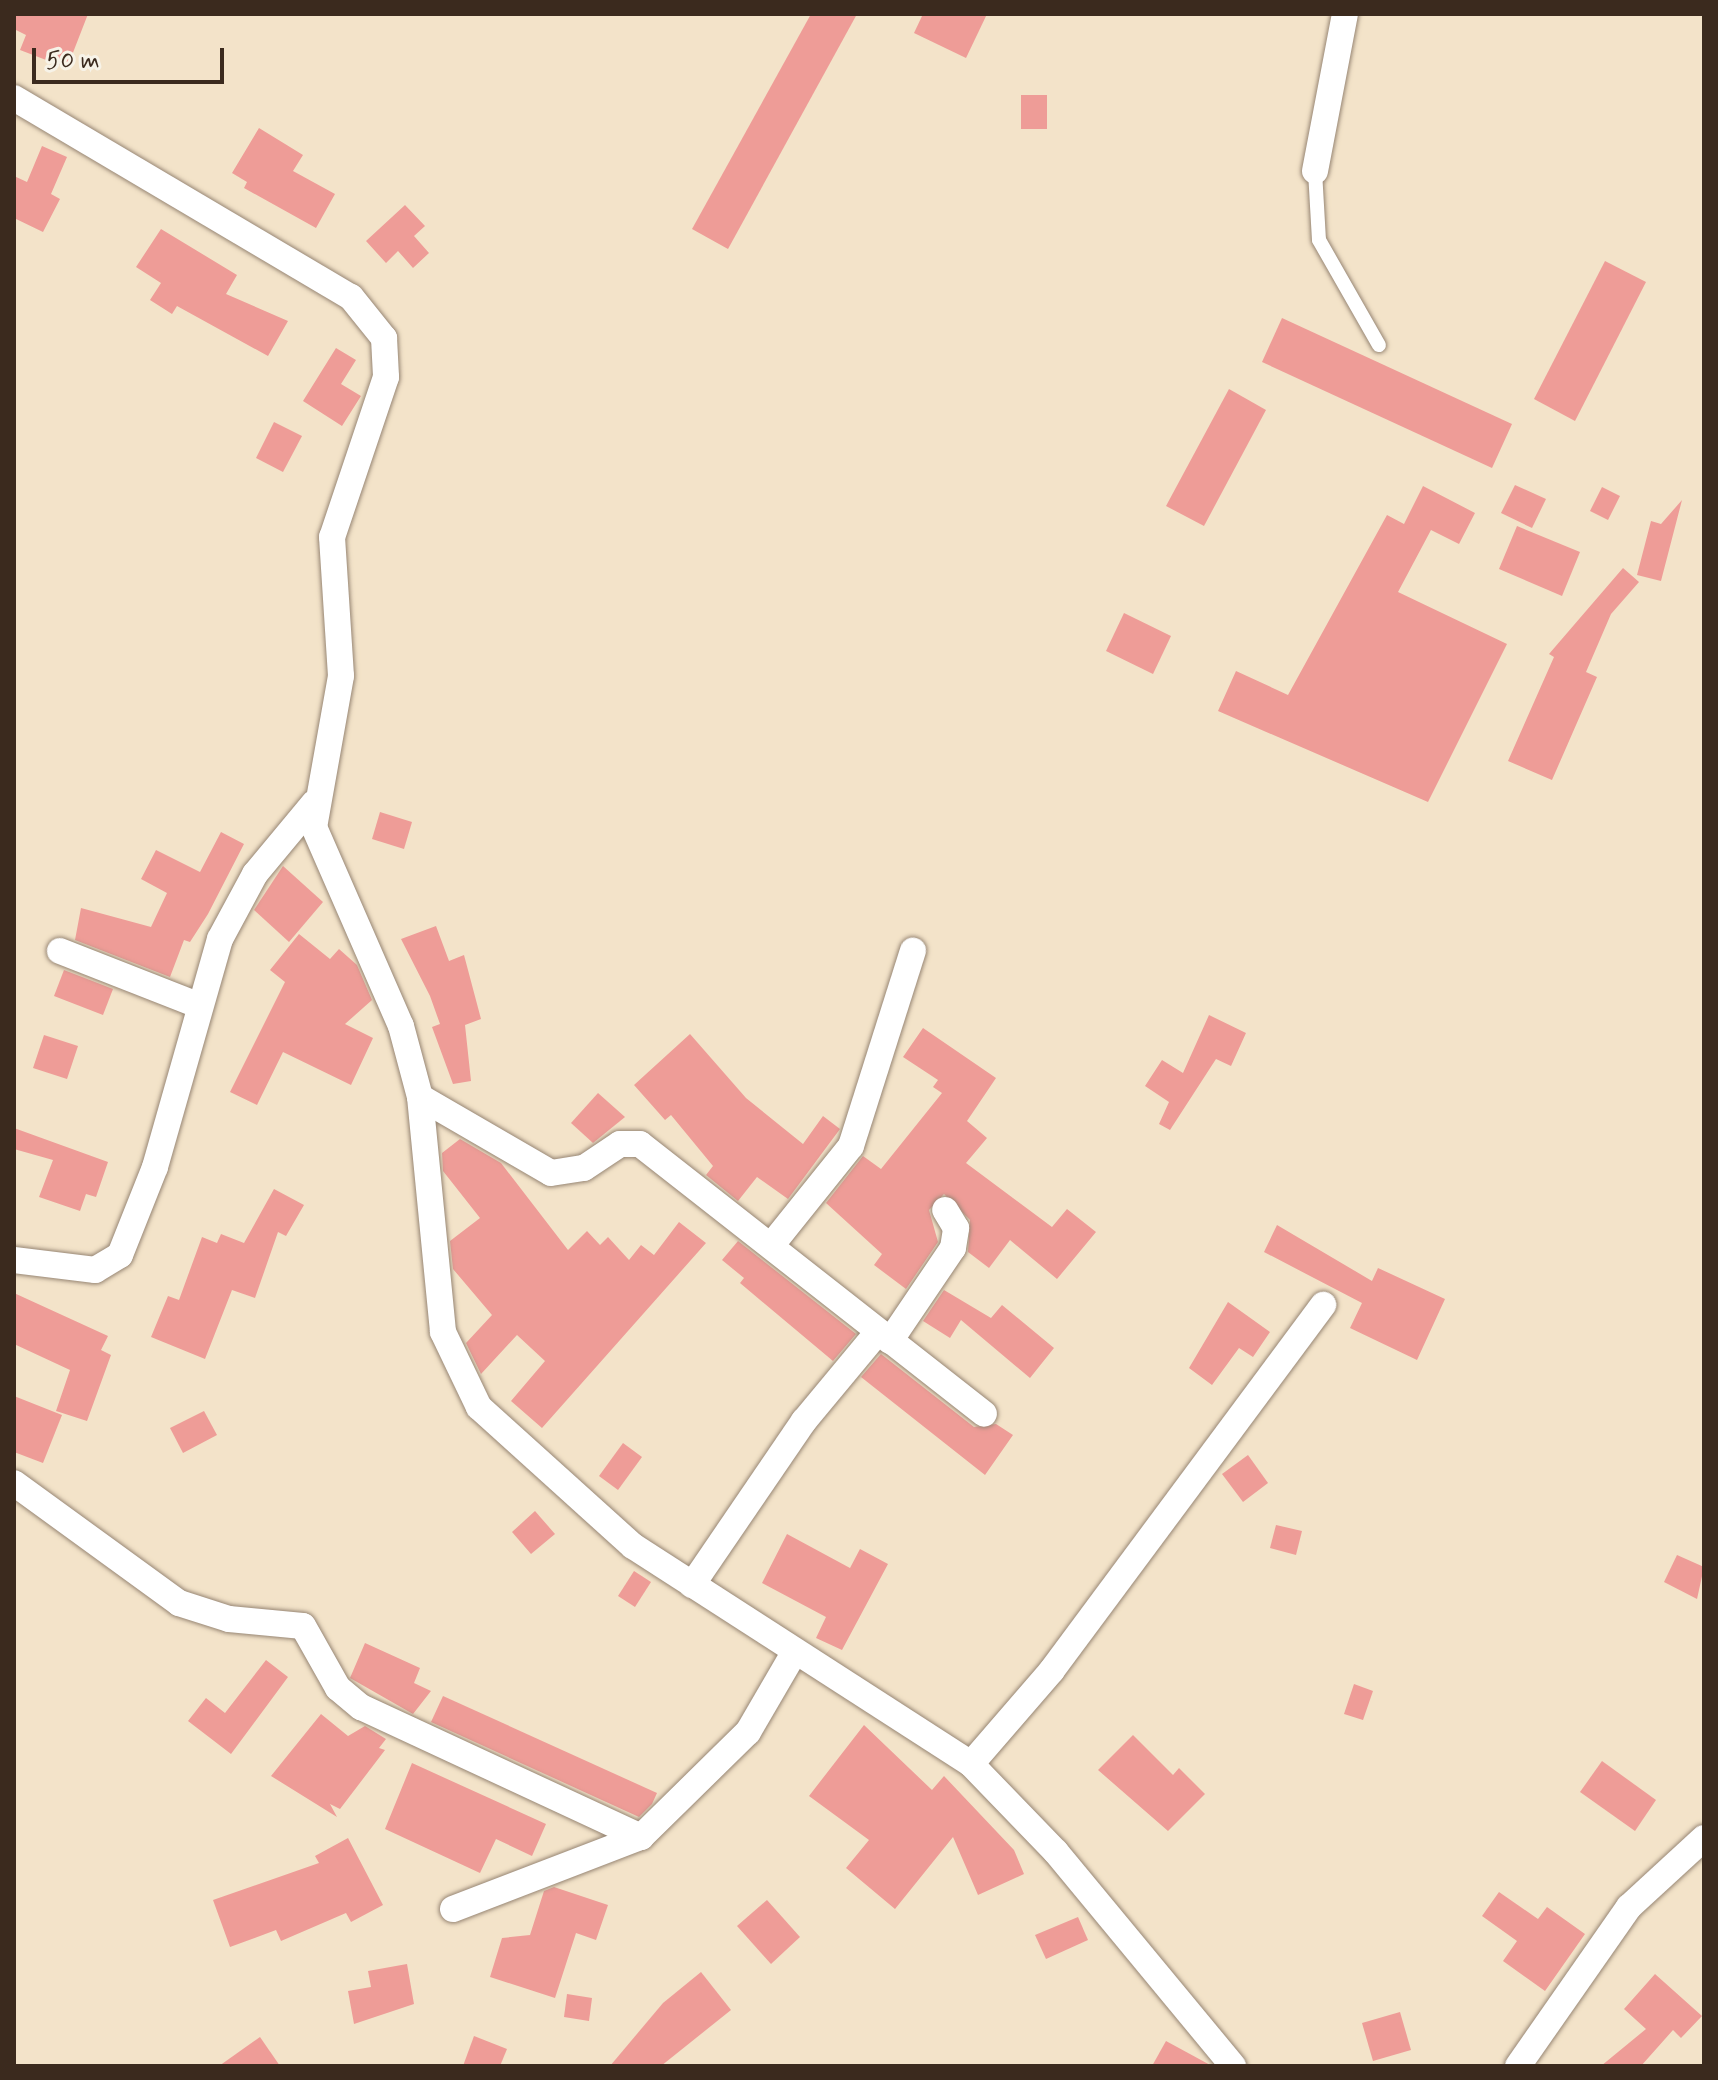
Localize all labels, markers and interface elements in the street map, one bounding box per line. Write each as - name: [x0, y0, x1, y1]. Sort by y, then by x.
- scale bar: [36, 32, 228, 82]
- text: 50 m: [46, 46, 100, 77]

